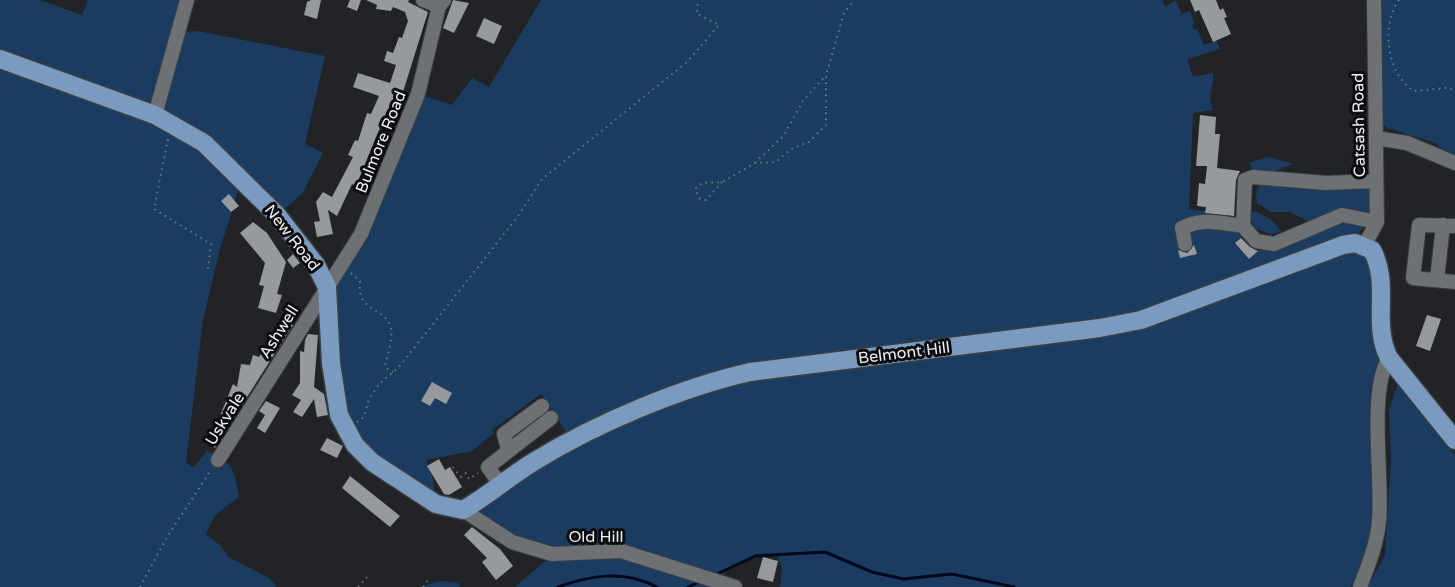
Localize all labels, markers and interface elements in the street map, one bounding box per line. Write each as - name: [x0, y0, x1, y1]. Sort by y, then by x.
- street label: Catsash Road: [1348, 73, 1370, 177]
- street label: Bulmore Road: [351, 88, 411, 196]
- street label: New Road: [260, 201, 324, 275]
- street label: Ashwell: [255, 302, 303, 362]
- street label: Belmont Hill: [857, 337, 951, 369]
- street label: Uskvale: [201, 389, 249, 449]
- street label: Old Hill: [569, 527, 623, 547]

